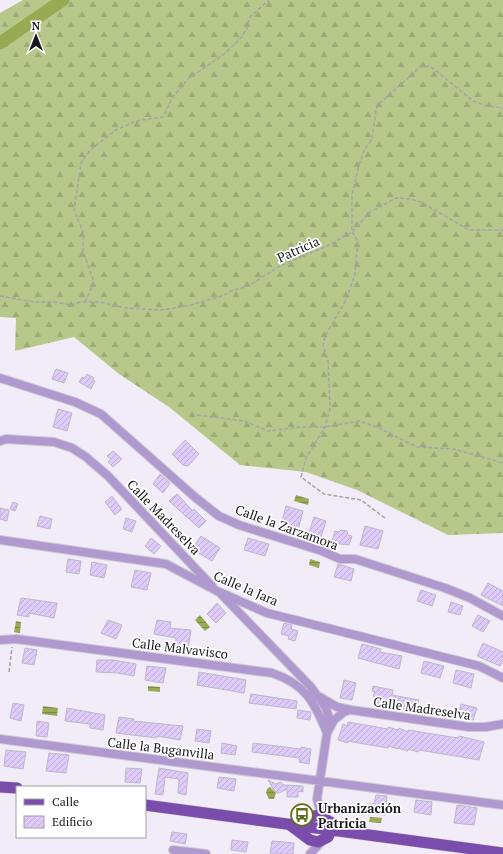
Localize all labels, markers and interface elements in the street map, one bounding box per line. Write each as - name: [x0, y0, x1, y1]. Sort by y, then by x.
- north arrow: [16, 16, 56, 56]
- text: N: [32, 19, 41, 33]
- street label: Patricia: [274, 232, 322, 266]
- street label: Calle Madreselva: [123, 475, 205, 559]
- street label: Calle la Zarzamora: [233, 500, 341, 554]
- street label: Calle la Jara: [211, 566, 282, 610]
- street label: Calle Malvavisco: [131, 633, 229, 663]
- street label: Calle Madreselva: [372, 692, 472, 724]
- street label: Calle la Buganvilla: [107, 733, 216, 764]
- legend: [16, 786, 146, 838]
- text: Calle: [52, 794, 79, 809]
- place label: Urbanización Patricia: [318, 799, 402, 832]
- bus stop icon: Urbanización Patricia: [289, 802, 315, 828]
- text: Edificio: [52, 814, 93, 829]

